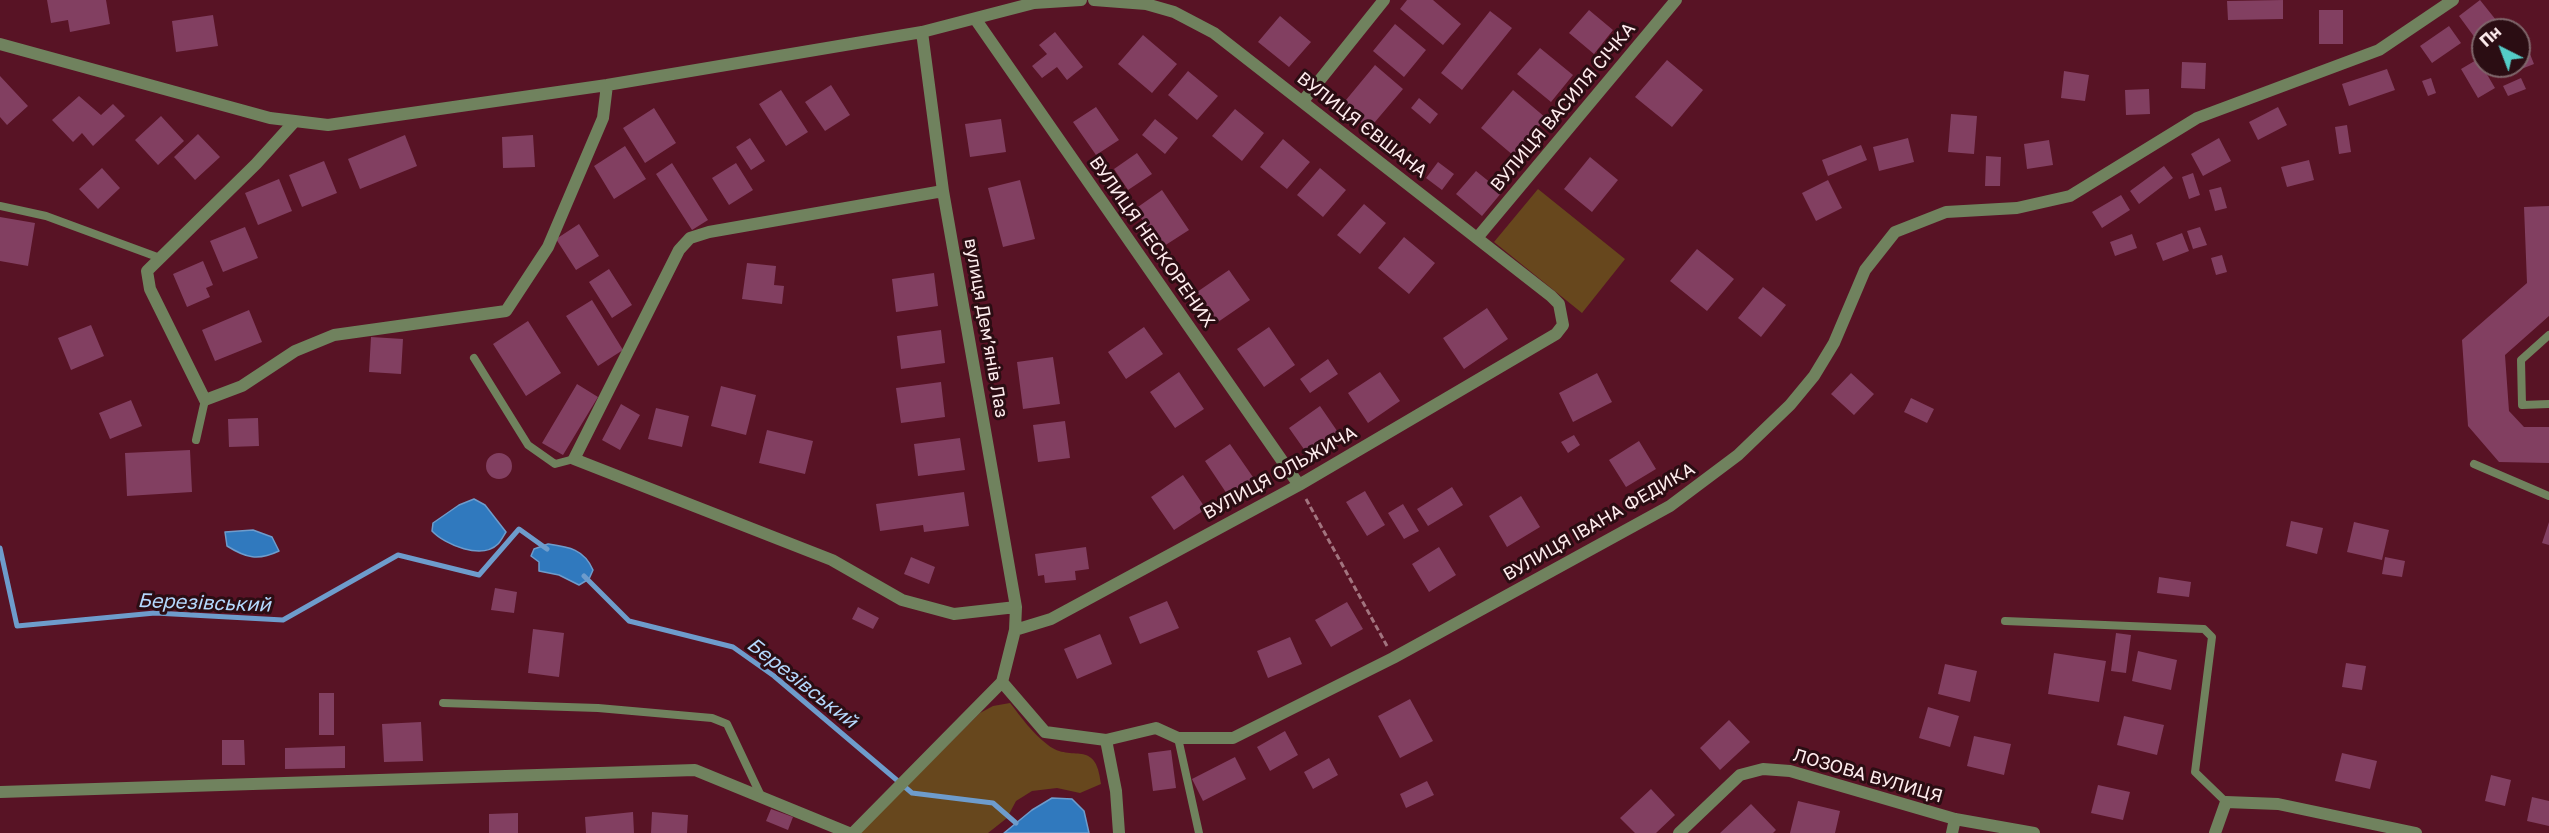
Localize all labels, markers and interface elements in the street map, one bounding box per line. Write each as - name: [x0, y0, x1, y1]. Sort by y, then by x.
- street label: ВУЛИЦЯ ВАСИЛЯ СІЧКА: [1486, 18, 1640, 196]
- north arrow: [2471, 18, 2531, 78]
- text: Пн: [2476, 21, 2505, 51]
- street label: ВУЛИЦЯ ЄВШАНА: [1293, 67, 1431, 183]
- street label: ВУЛИЦЯ НЕСКОРЕНИХ: [1085, 152, 1219, 332]
- street label: вулиця Демʼянів Лаз: [960, 237, 1012, 419]
- street label: ВУЛИЦЯ ОЛЬЖИЧА: [1199, 422, 1361, 524]
- street label: ВУЛИЦЯ ІВАНА ФЕДИКА: [1499, 458, 1699, 586]
- water label: Березівський: [137, 589, 271, 617]
- water label: Березівський: [742, 633, 862, 733]
- street label: ЛОЗОВА ВУЛИЦЯ: [1791, 744, 1945, 808]

